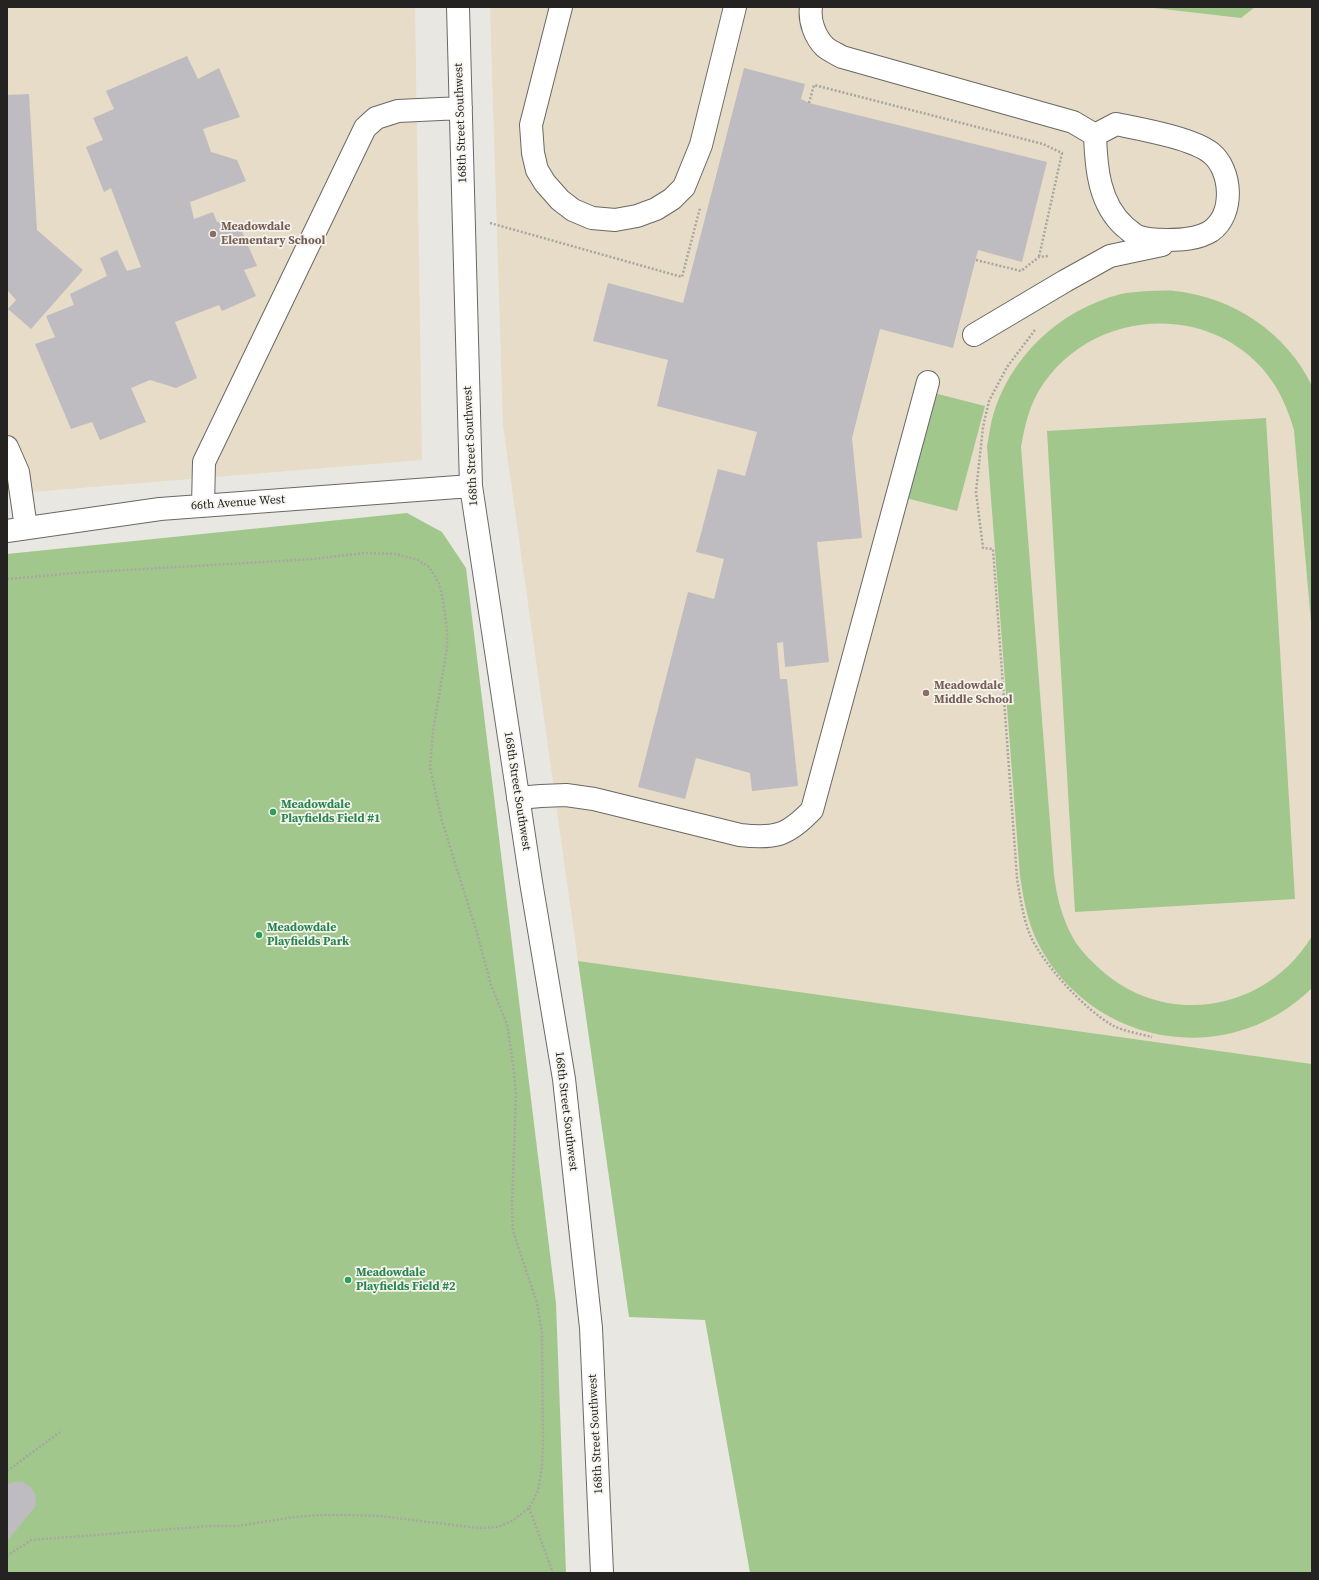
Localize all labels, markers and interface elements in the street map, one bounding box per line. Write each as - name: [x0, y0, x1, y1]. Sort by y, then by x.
- street label: 168th Street Southwest: [452, 63, 470, 183]
- place label: Meadowdale Elementary School: [221, 220, 325, 248]
- marker: Meadowdale Elementary School: [208, 229, 218, 239]
- street label: 168th Street Southwest: [461, 386, 481, 506]
- street label: 66th Avenue West: [191, 493, 285, 513]
- place label: Meadowdale Middle School: [934, 679, 1013, 707]
- marker: Meadowdale Middle School: [921, 688, 931, 698]
- street label: 168th Street Southwest: [500, 730, 534, 852]
- place label: Meadowdale Playfields Field #1: [281, 798, 380, 826]
- marker: Meadowdale Playfields Field #1: [268, 807, 278, 817]
- place label: Meadowdale Playfields Park: [267, 921, 349, 949]
- marker: Meadowdale Playfields Park: [254, 930, 264, 940]
- street label: 168th Street Southwest: [552, 1050, 580, 1172]
- place label: Meadowdale Playfields Field #2: [356, 1266, 455, 1294]
- marker: Meadowdale Playfields Field #2: [343, 1275, 353, 1285]
- street label: 168th Street Southwest: [586, 1374, 606, 1494]

